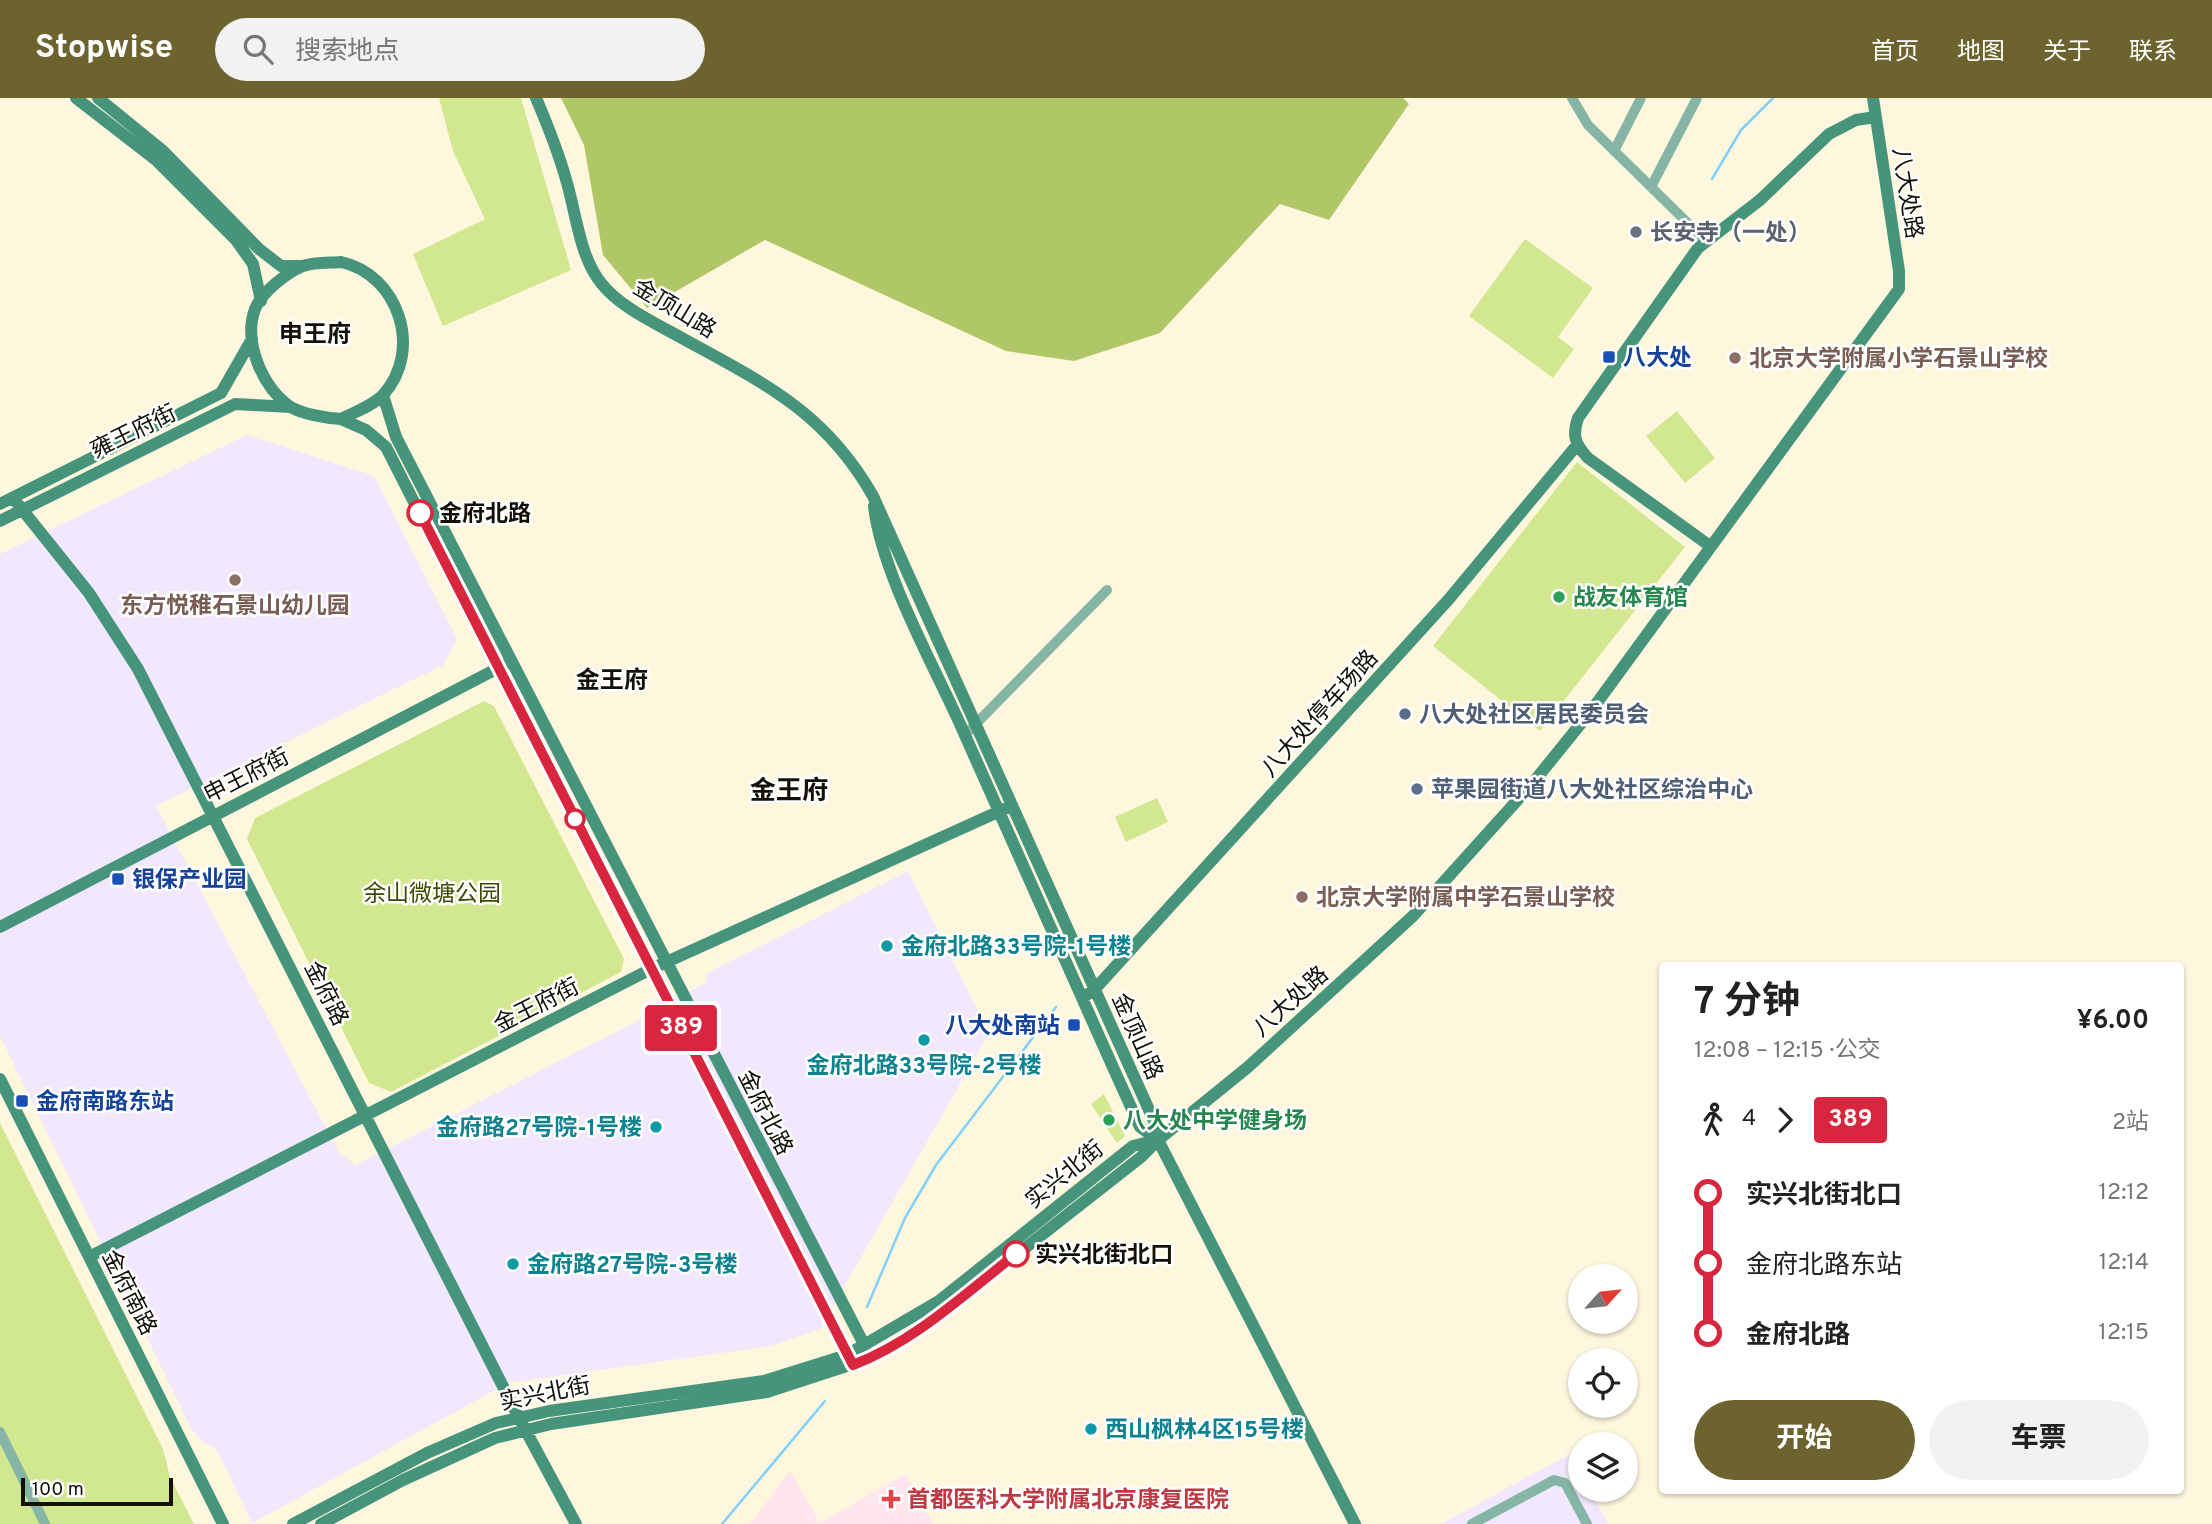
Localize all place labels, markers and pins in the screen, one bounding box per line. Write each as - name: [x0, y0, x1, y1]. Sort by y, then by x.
- place label: 长安寺（一处）: [1650, 220, 1811, 249]
- marker: 长安寺（一处）: [1628, 224, 1644, 240]
- place label: 八大处: [1623, 345, 1692, 374]
- place label: 北京大学附属小学石景山学校: [1749, 346, 2048, 375]
- marker: 八大处: [1601, 349, 1617, 365]
- marker: 北京大学附属小学石景山学校: [1727, 350, 1743, 366]
- marker: 金府北路: [407, 500, 433, 526]
- place label: 金府北路: [439, 500, 531, 530]
- marker: 东方悦稚石景山幼儿园: [227, 572, 243, 588]
- place label: 战友体育馆: [1573, 585, 1688, 614]
- marker: 战友体育馆: [1551, 589, 1567, 605]
- place label: 东方悦稚石景山幼儿园: [120, 593, 350, 622]
- place label: 八大处社区居民委员会: [1419, 702, 1649, 731]
- marker: 八大处社区居民委员会: [1397, 706, 1413, 722]
- place label: 苹果园街道八大处社区综治中心: [1431, 777, 1753, 806]
- marker: 苹果园街道八大处社区综治中心: [1409, 781, 1425, 797]
- unlabelled marker: [565, 809, 585, 829]
- place label: 银保产业园: [132, 867, 247, 896]
- marker: 银保产业园: [110, 871, 126, 887]
- place label: 北京大学附属中学石景山学校: [1316, 885, 1615, 914]
- marker: 北京大学附属中学石景山学校: [1294, 889, 1310, 905]
- place label: 金府北路33号院-1号楼: [901, 933, 1131, 963]
- marker: 金府北路33号院-1号楼: [879, 938, 895, 954]
- place label: 八大处南站: [945, 1013, 1060, 1042]
- marker: 八大处南站: [1066, 1017, 1082, 1033]
- marker: 金府北路33号院-2号楼: [916, 1032, 932, 1048]
- place label: 金府北路33号院-2号楼: [806, 1052, 1042, 1082]
- place label: 金府南路东站: [36, 1088, 174, 1118]
- marker: 金府南路东站: [14, 1093, 30, 1109]
- place label: 八大处中学健身场: [1123, 1108, 1307, 1137]
- marker: 八大处中学健身场: [1101, 1112, 1117, 1128]
- place label: 金府路27号院-1号楼: [436, 1114, 642, 1144]
- marker: 金府路27号院-1号楼: [648, 1119, 664, 1135]
- marker: 实兴北街北口: [1003, 1241, 1029, 1267]
- place label: 实兴北街北口: [1035, 1242, 1173, 1271]
- place label: 金府路27号院-3号楼: [527, 1251, 738, 1281]
- marker: 金府路27号院-3号楼: [505, 1256, 521, 1272]
- place label: 西山枫林4区15号楼: [1105, 1417, 1304, 1446]
- marker: 西山枫林4区15号楼: [1083, 1421, 1099, 1437]
- place label: 首都医科大学附属北京康复医院: [907, 1487, 1229, 1516]
- marker: 首都医科大学附属北京康复医院: [881, 1489, 901, 1509]

